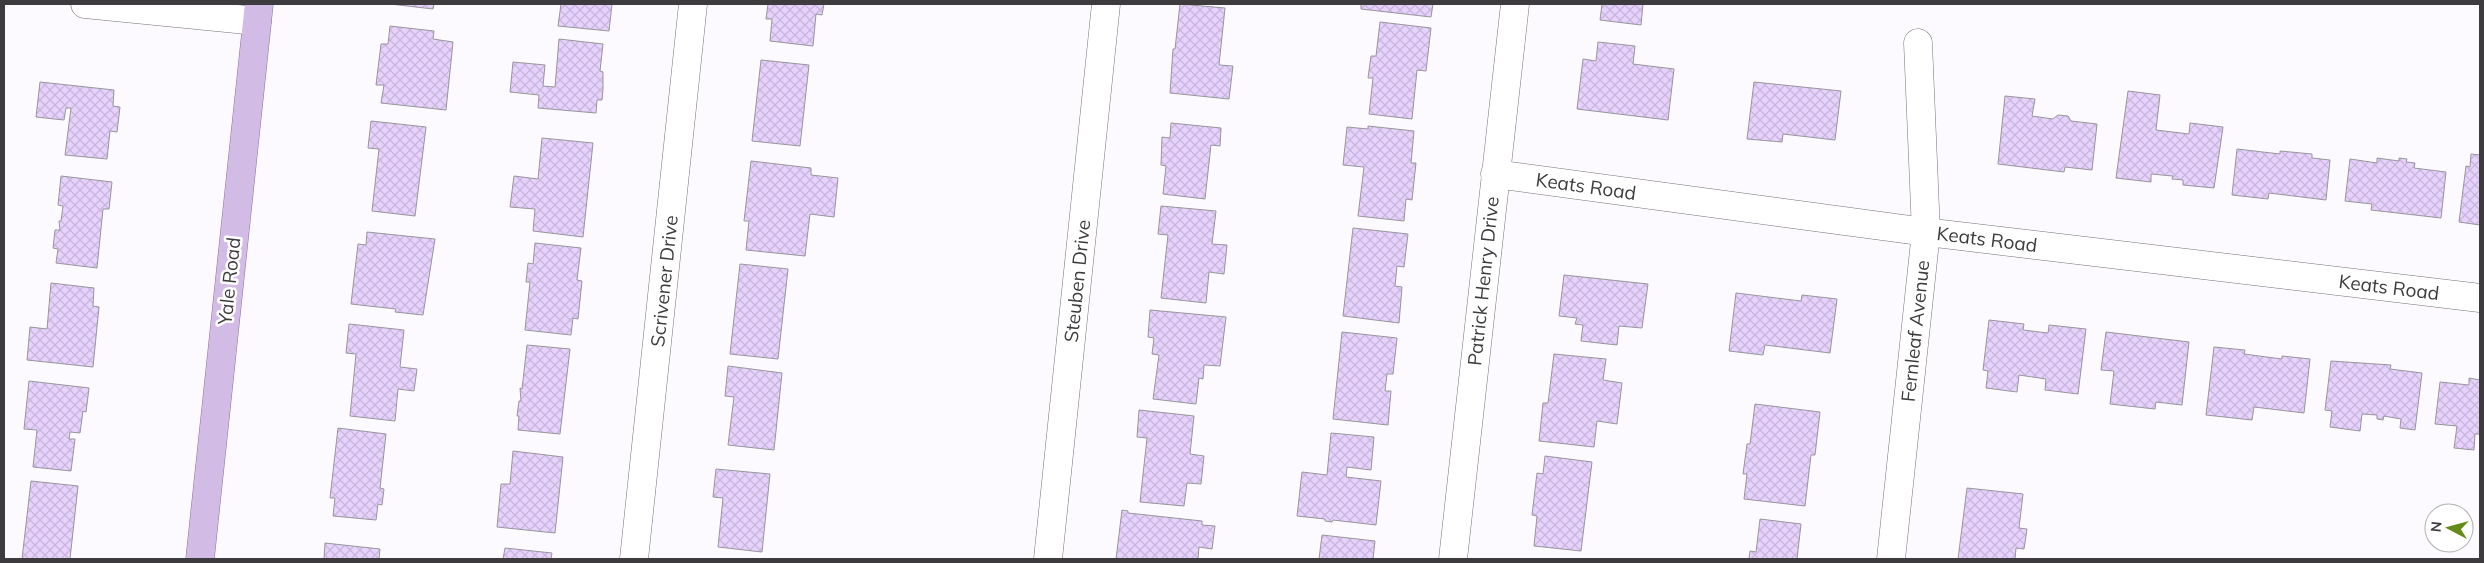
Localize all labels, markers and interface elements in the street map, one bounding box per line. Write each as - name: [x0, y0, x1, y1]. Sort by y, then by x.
- street label: Keats Road: [1534, 167, 1638, 205]
- street label: Patrick Henry Drive: [1462, 195, 1504, 367]
- street label: Scrivener Drive: [645, 214, 683, 348]
- street label: Steuben Drive: [1059, 218, 1095, 344]
- street label: Keats Road: [1935, 221, 2039, 257]
- street label: Yale Road: [212, 236, 246, 327]
- street label: Fernleaf Avenue: [1896, 259, 1934, 403]
- street label: Keats Road: [2337, 269, 2441, 305]
- north arrow: [2424, 503, 2474, 553]
- text: N: [2427, 520, 2446, 533]

